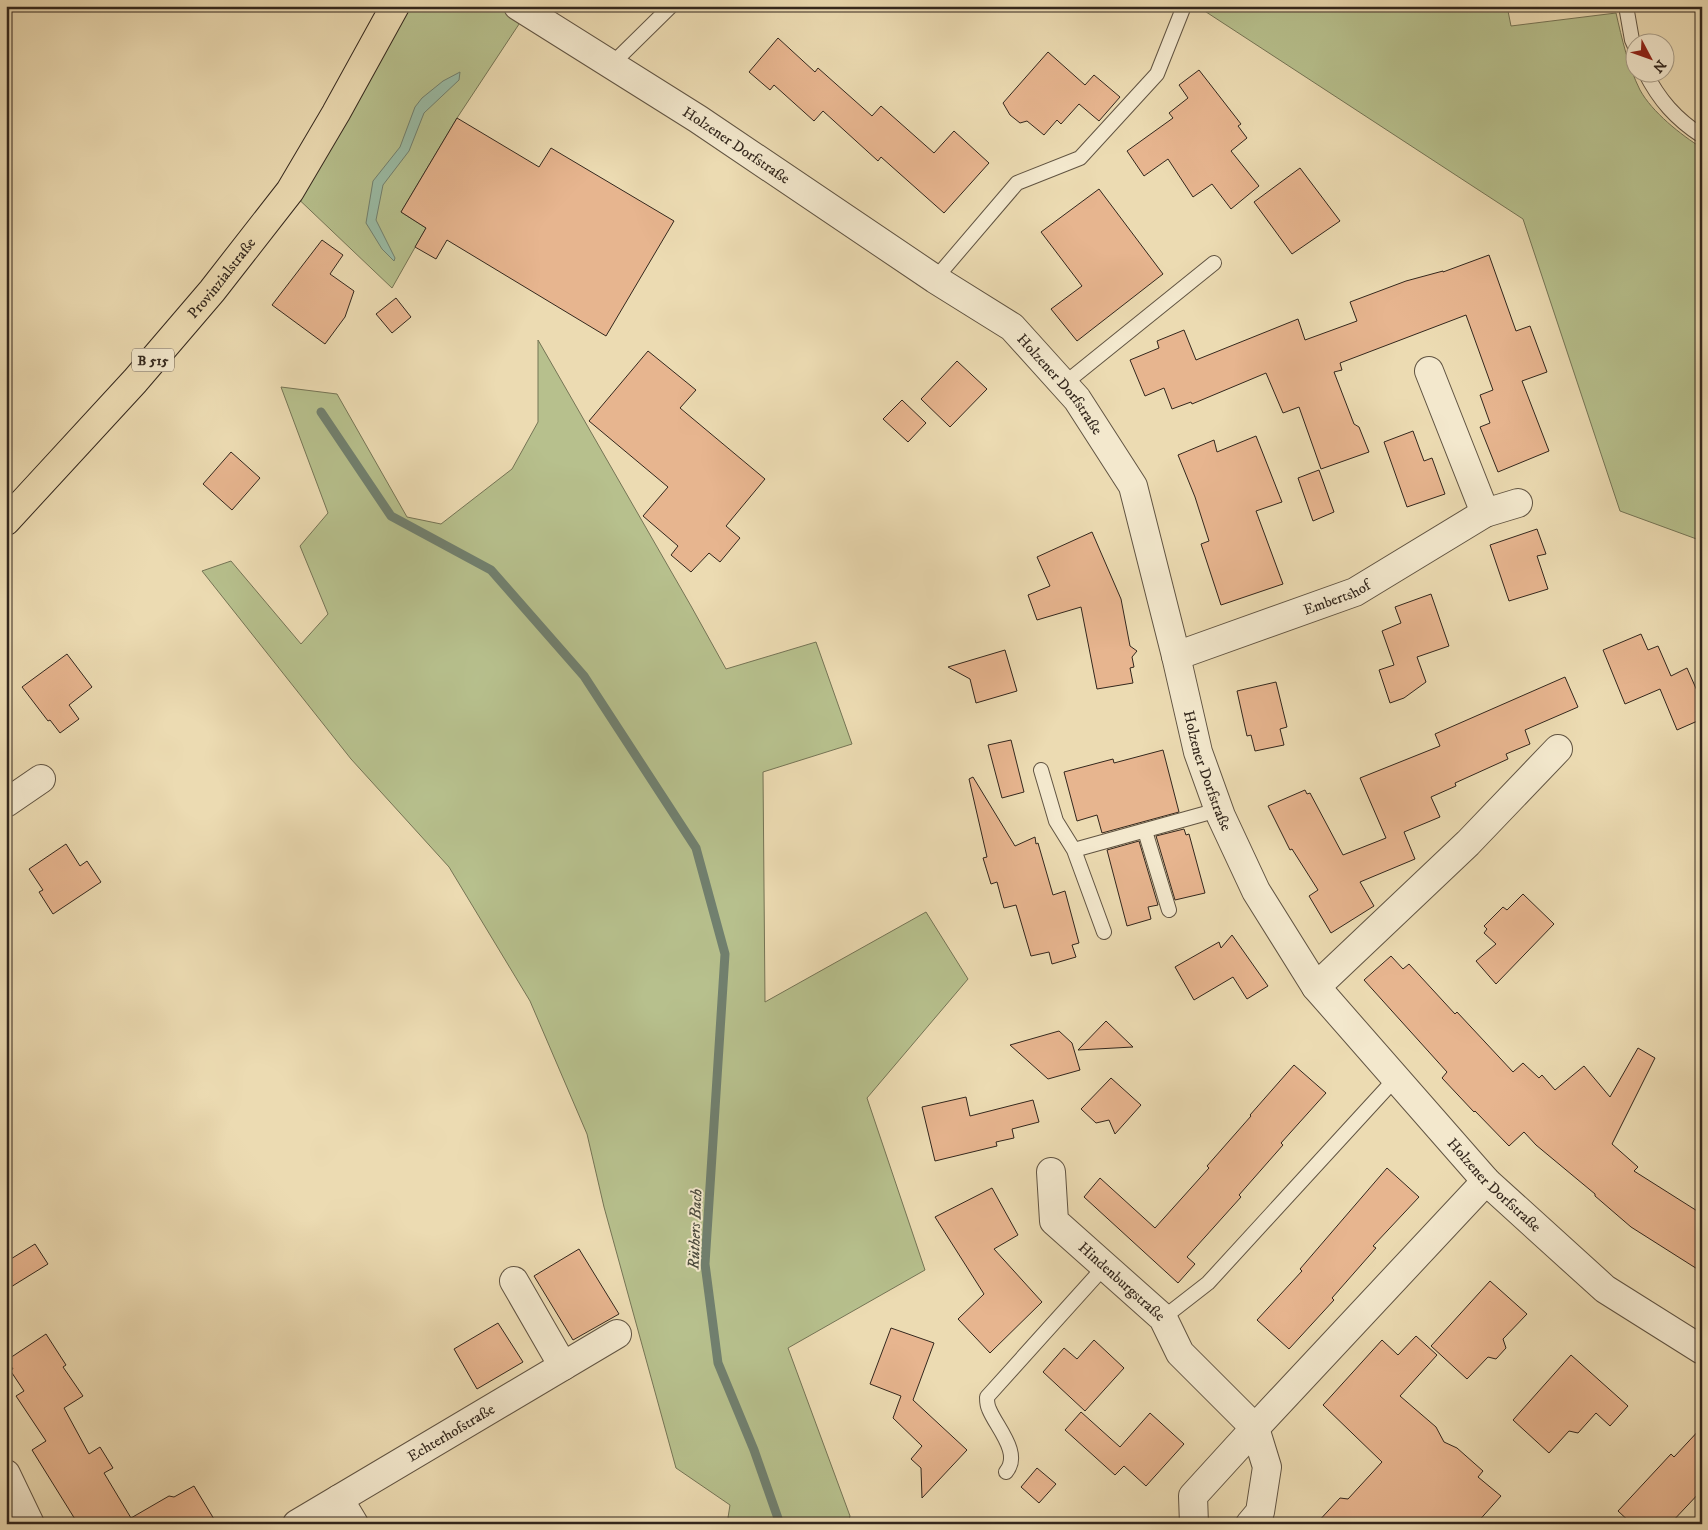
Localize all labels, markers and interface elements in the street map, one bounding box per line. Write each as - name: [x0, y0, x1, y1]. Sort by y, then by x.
- north arrow: [1626, 32, 1676, 82]
- text: N: [1648, 56, 1670, 76]
- street label: Holzener Dorfstraße: [679, 103, 794, 188]
- street label: Provinzialstraße: [184, 234, 260, 323]
- street label: Holzener Dorfstraße: [1013, 330, 1107, 439]
- road number: B 515: [132, 348, 174, 372]
- street label: Embertshof: [1301, 575, 1376, 620]
- street label: Holzener Dorfstraße: [1179, 709, 1236, 834]
- street label: Holzener Dorfstraße: [1443, 1134, 1545, 1236]
- water label: Rüthers Bach: [684, 1188, 706, 1271]
- street label: Hindenburgstraße: [1074, 1238, 1169, 1326]
- street label: Echterhofstraße: [404, 1400, 498, 1466]

